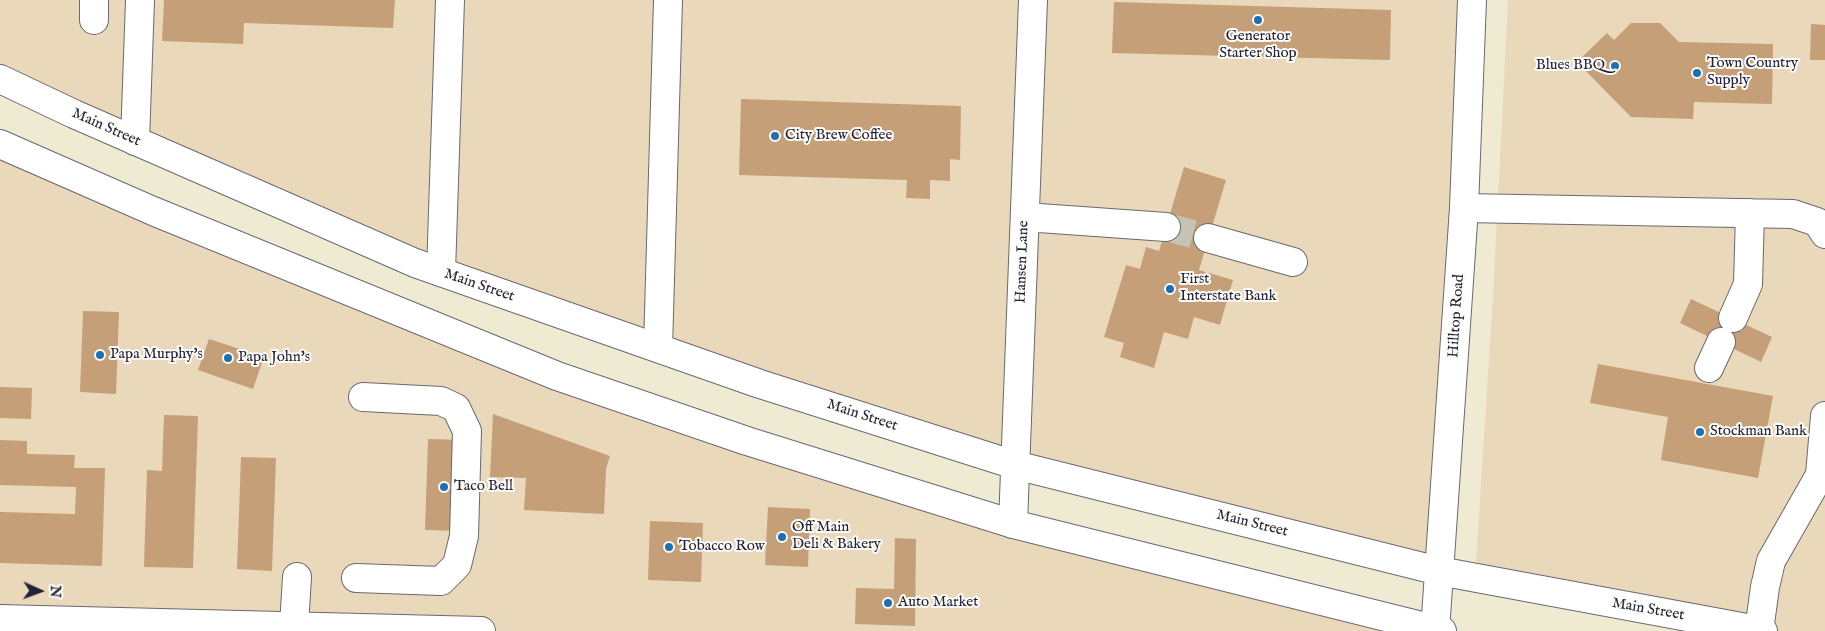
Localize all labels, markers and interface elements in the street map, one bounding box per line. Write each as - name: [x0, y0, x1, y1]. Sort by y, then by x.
- marker: Generator Starter Shop: [1252, 14, 1264, 26]
- place label: Generator Starter Shop: [1219, 28, 1297, 63]
- place label: Town Country Supply: [1707, 55, 1798, 90]
- place label: Blues BBQ: [1536, 57, 1605, 75]
- marker: Blues BBQ: [1609, 60, 1621, 72]
- marker: Town Country Supply: [1691, 67, 1703, 79]
- street label: Main Street: [69, 105, 143, 151]
- place label: City Brew Coffee: [785, 127, 892, 145]
- marker: City Brew Coffee: [769, 130, 781, 142]
- street label: Hansen Lane: [1013, 220, 1033, 304]
- street label: Main Street: [441, 266, 517, 306]
- place label: First Interstate Bank: [1180, 271, 1277, 306]
- street label: Hilltop Road: [1445, 274, 1469, 358]
- marker: First Interstate Bank: [1164, 283, 1176, 295]
- place label: Papa Murphy's: [110, 346, 203, 364]
- marker: Papa Murphy's: [94, 349, 106, 361]
- place label: Papa John's: [238, 349, 310, 367]
- marker: Papa John's: [222, 352, 234, 364]
- street label: Main Street: [824, 396, 900, 436]
- place label: Stockman Bank: [1710, 423, 1807, 441]
- marker: Stockman Bank: [1694, 426, 1706, 438]
- place label: Taco Bell: [454, 478, 513, 496]
- marker: Taco Bell: [438, 481, 450, 493]
- street label: Main Street: [1214, 506, 1290, 542]
- place label: Off Main Deli & Bakery: [792, 519, 881, 554]
- marker: Off Main Deli & Bakery: [776, 531, 788, 543]
- place label: Tobacco Row: [679, 538, 765, 556]
- marker: Tobacco Row: [663, 541, 675, 553]
- north arrow: [15, 566, 65, 616]
- text: N: [46, 585, 64, 598]
- place label: Auto Market: [898, 594, 978, 612]
- street label: Main Street: [1610, 595, 1686, 625]
- marker: Auto Market: [882, 597, 894, 609]

